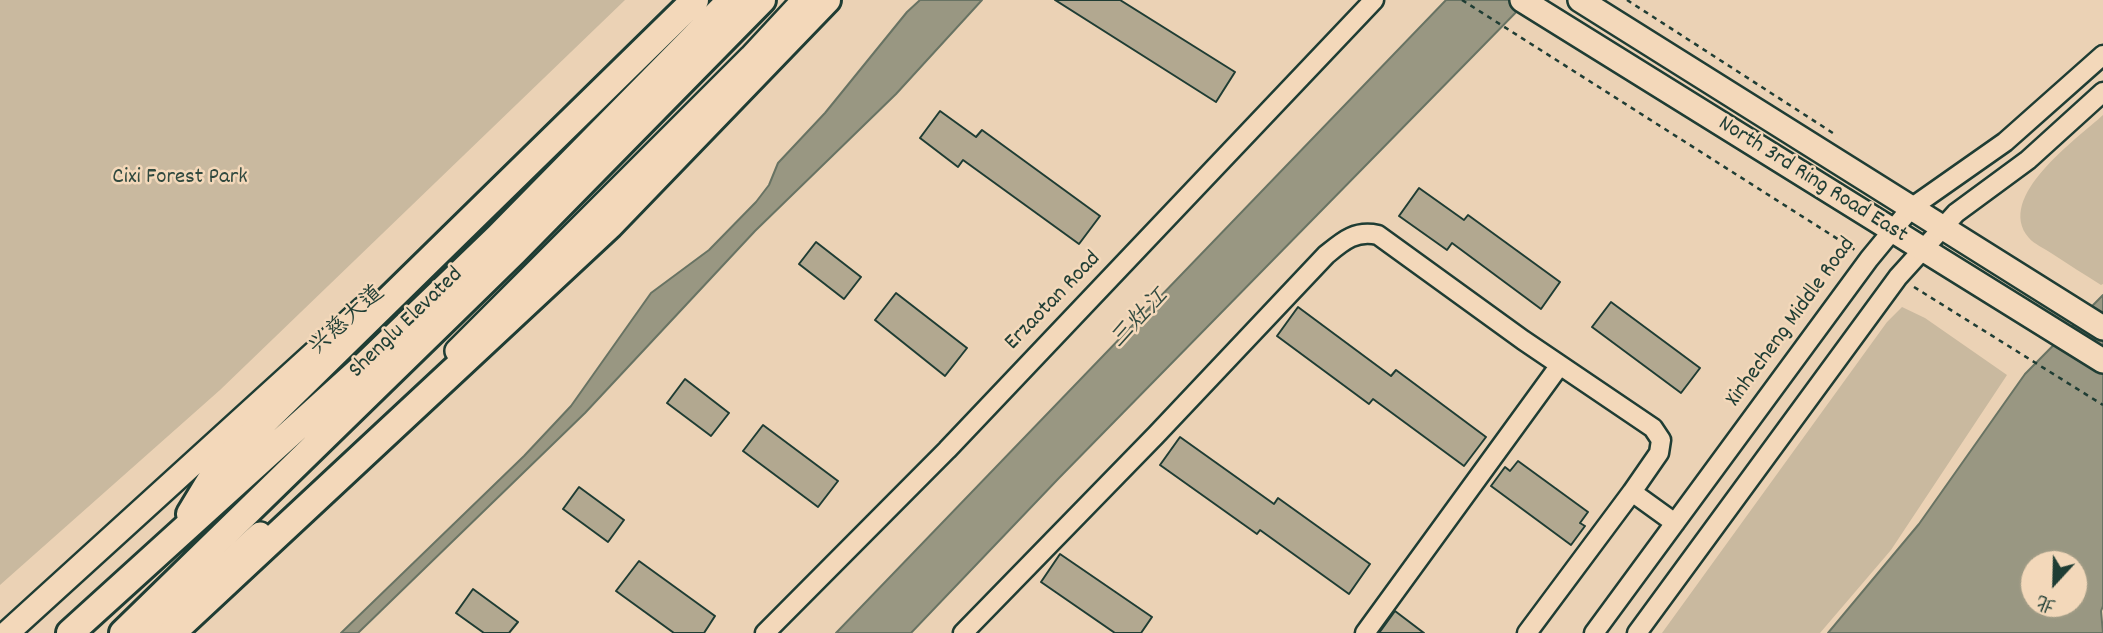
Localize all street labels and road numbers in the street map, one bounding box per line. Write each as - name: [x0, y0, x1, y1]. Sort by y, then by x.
- street label: North 3rd Ring Road East: [1712, 111, 1912, 251]
- street label: Xinhecheng Middle Road: [1721, 233, 1863, 413]
- street label: Erzaotan Road: [1000, 247, 1108, 357]
- street label: Shenglu Elevated: [344, 263, 470, 385]
- street label: 兴慈大道: [305, 281, 391, 363]

